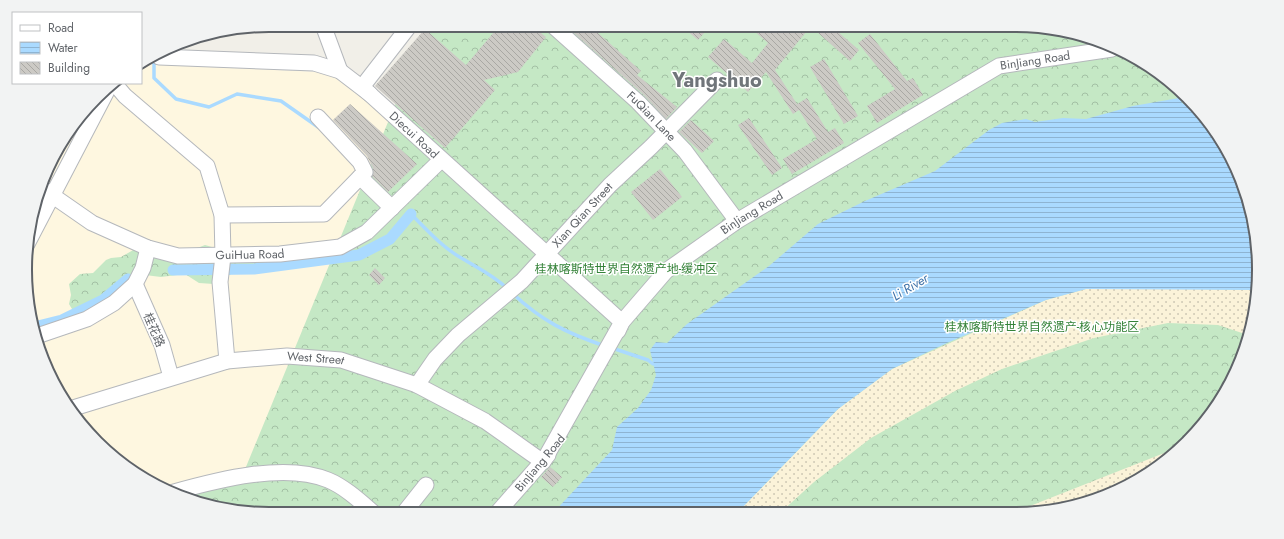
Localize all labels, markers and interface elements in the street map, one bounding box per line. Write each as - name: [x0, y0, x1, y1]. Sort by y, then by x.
- legend: [12, 12, 142, 84]
- text: Road: [48, 19, 74, 37]
- text: Water: [48, 39, 79, 57]
- street label: BinJiang Road: [999, 46, 1071, 75]
- text: Building: [48, 59, 90, 77]
- district label: Yangshuo: [671, 66, 762, 95]
- street label: FuQian Lane: [623, 87, 680, 145]
- street label: Diecui Road: [385, 107, 443, 163]
- street label: Xian Qian Street: [548, 179, 617, 252]
- street label: BinJiang Road: [717, 187, 787, 239]
- street label: GuiHua Road: [215, 245, 285, 264]
- park label: 桂林喀斯特世界自然遗产地-缓冲区: [535, 260, 717, 278]
- water label: Li River: [888, 268, 932, 305]
- street label: 桂花路: [139, 310, 169, 350]
- park label: 桂林喀斯特世界自然遗产-核心功能区: [945, 318, 1139, 336]
- street label: West Street: [286, 347, 347, 370]
- street label: BinJiang Road: [510, 430, 570, 496]

